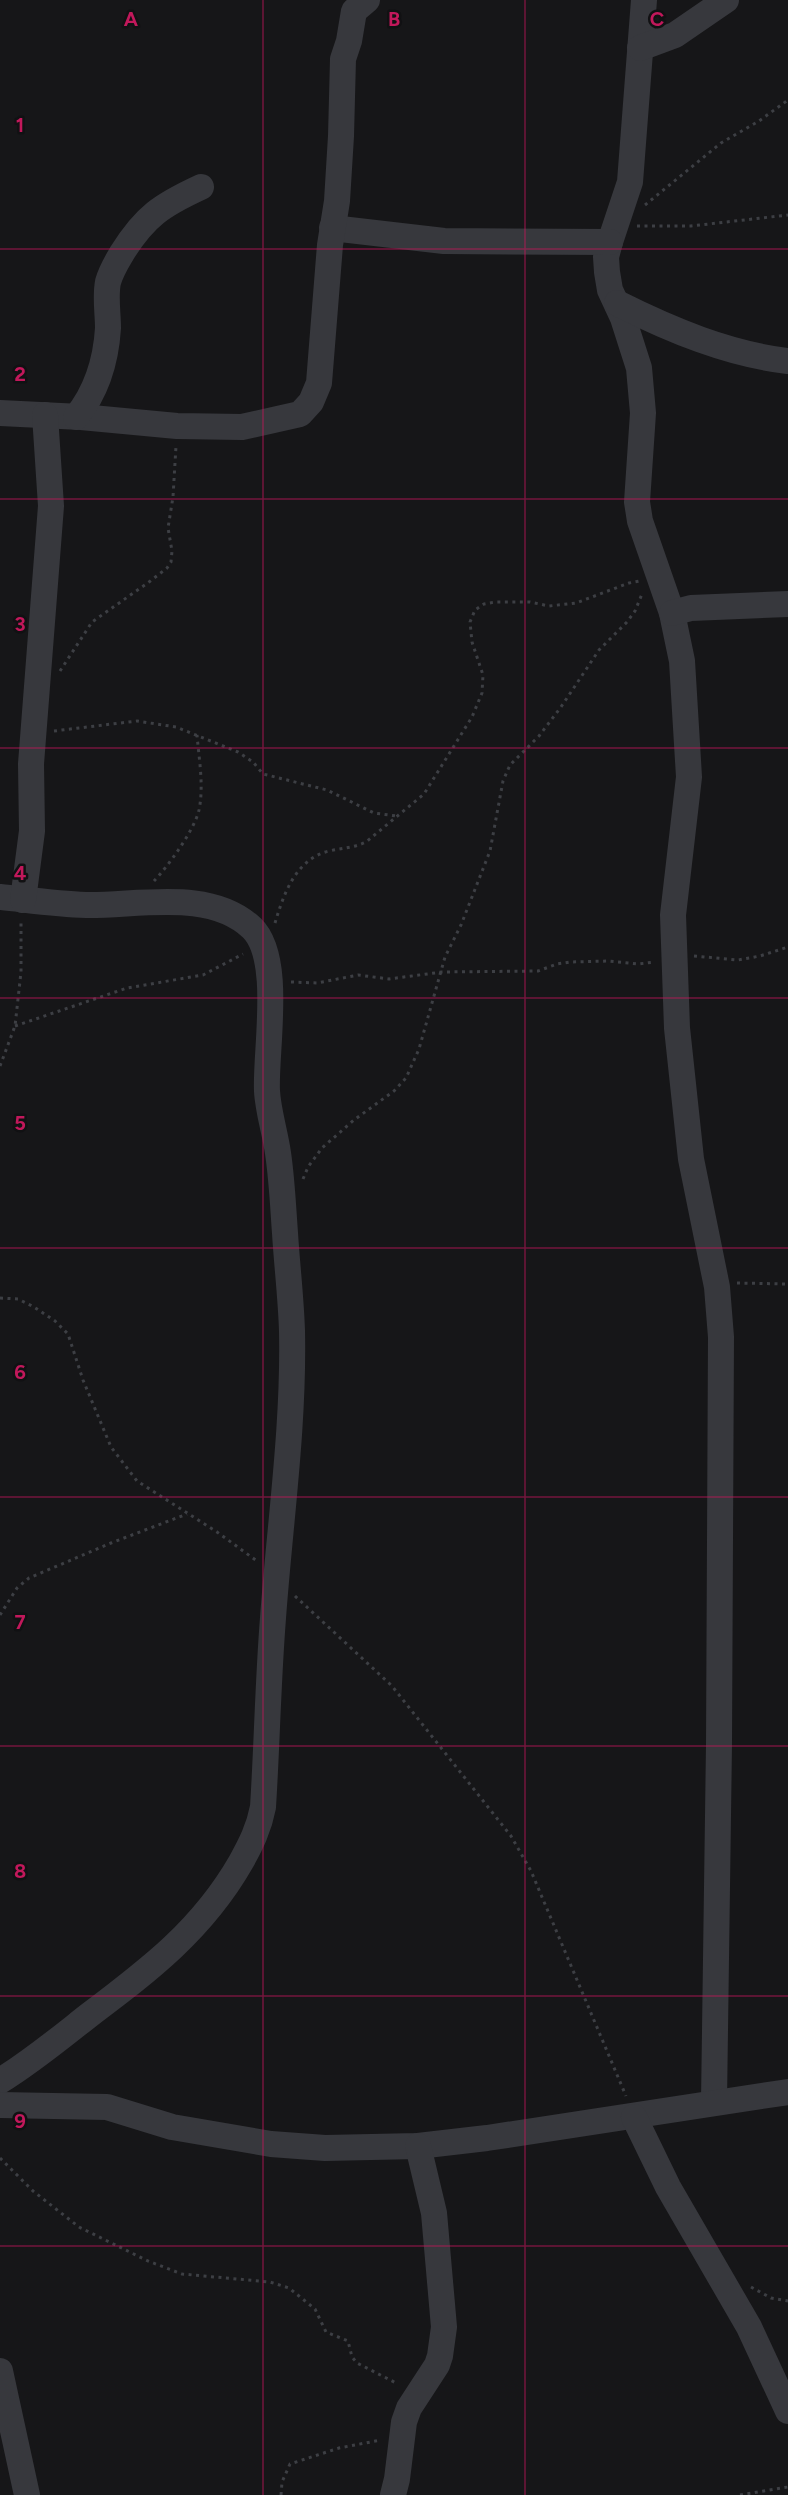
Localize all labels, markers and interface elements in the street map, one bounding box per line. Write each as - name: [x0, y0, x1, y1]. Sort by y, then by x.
- text: A: [124, 7, 139, 31]
- text: B: [388, 7, 400, 31]
- text: C: [650, 7, 664, 31]
- text: 1: [16, 113, 24, 137]
- text: 2: [14, 362, 26, 386]
- text: 3: [14, 612, 26, 636]
- text: 4: [14, 861, 27, 885]
- text: 5: [14, 1111, 26, 1135]
- text: 6: [14, 1360, 26, 1384]
- text: 7: [14, 1610, 26, 1634]
- text: 8: [14, 1859, 26, 1883]
- text: 9: [14, 2109, 26, 2133]

